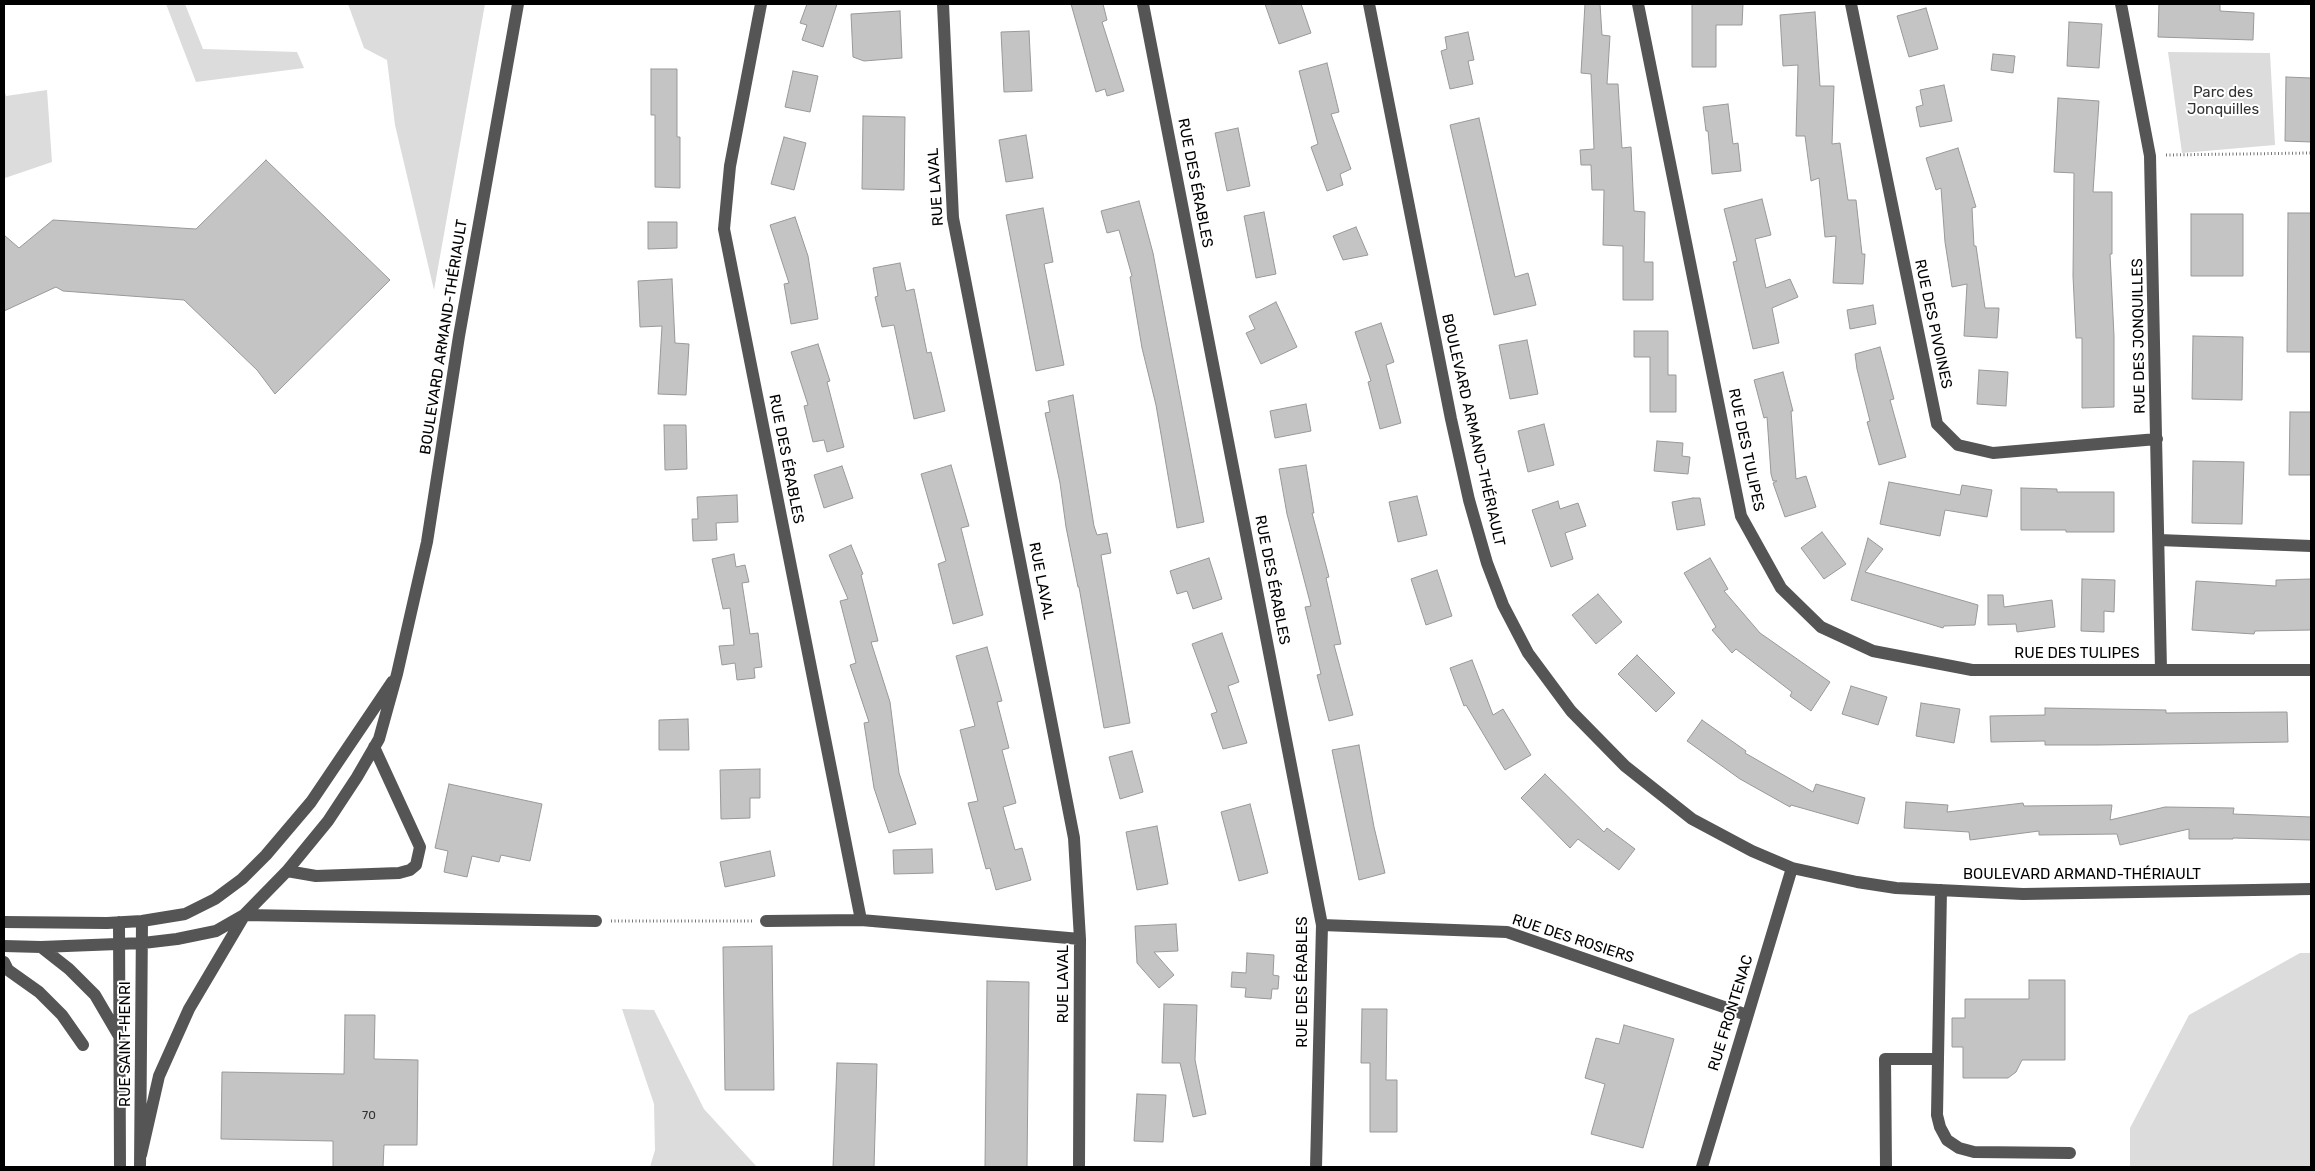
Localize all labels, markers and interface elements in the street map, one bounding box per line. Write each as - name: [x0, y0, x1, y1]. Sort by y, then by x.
- park label: Parc des Jonquilles: [2187, 84, 2259, 119]
- street label: RUE DES ÉRABLES: [1174, 117, 1216, 249]
- street label: RUE LAVAL: [924, 147, 948, 227]
- street label: BOULEVARD ARMAND-THÉRIAULT: [416, 218, 472, 456]
- street label: RUE DES PIVOINES: [1910, 258, 1956, 390]
- street label: RUE DES JONQUILLES: [2129, 258, 2149, 414]
- street label: BOULEVARD ARMAND-THÉRIAULT: [1437, 312, 1509, 548]
- street label: RUE DES TULIPES: [1724, 387, 1768, 513]
- street label: RUE DES ÉRABLES: [765, 393, 807, 525]
- street label: RUE DES ÉRABLES: [1251, 514, 1293, 646]
- street label: RUE LAVAL: [1025, 541, 1057, 621]
- street label: RUE DES TULIPES: [2014, 645, 2140, 663]
- street label: BOULEVARD ARMAND-THÉRIAULT: [1963, 866, 2201, 884]
- street label: RUE DES ROSIERS: [1510, 911, 1636, 967]
- street label: RUE DES ÉRABLES: [1294, 916, 1312, 1048]
- street label: RUE LAVAL: [1055, 945, 1073, 1023]
- street label: RUE FRONTENAC: [1705, 953, 1757, 1073]
- street label: RUE SAINT-HENRI: [117, 981, 135, 1107]
- house number: 70: [362, 1109, 376, 1123]

